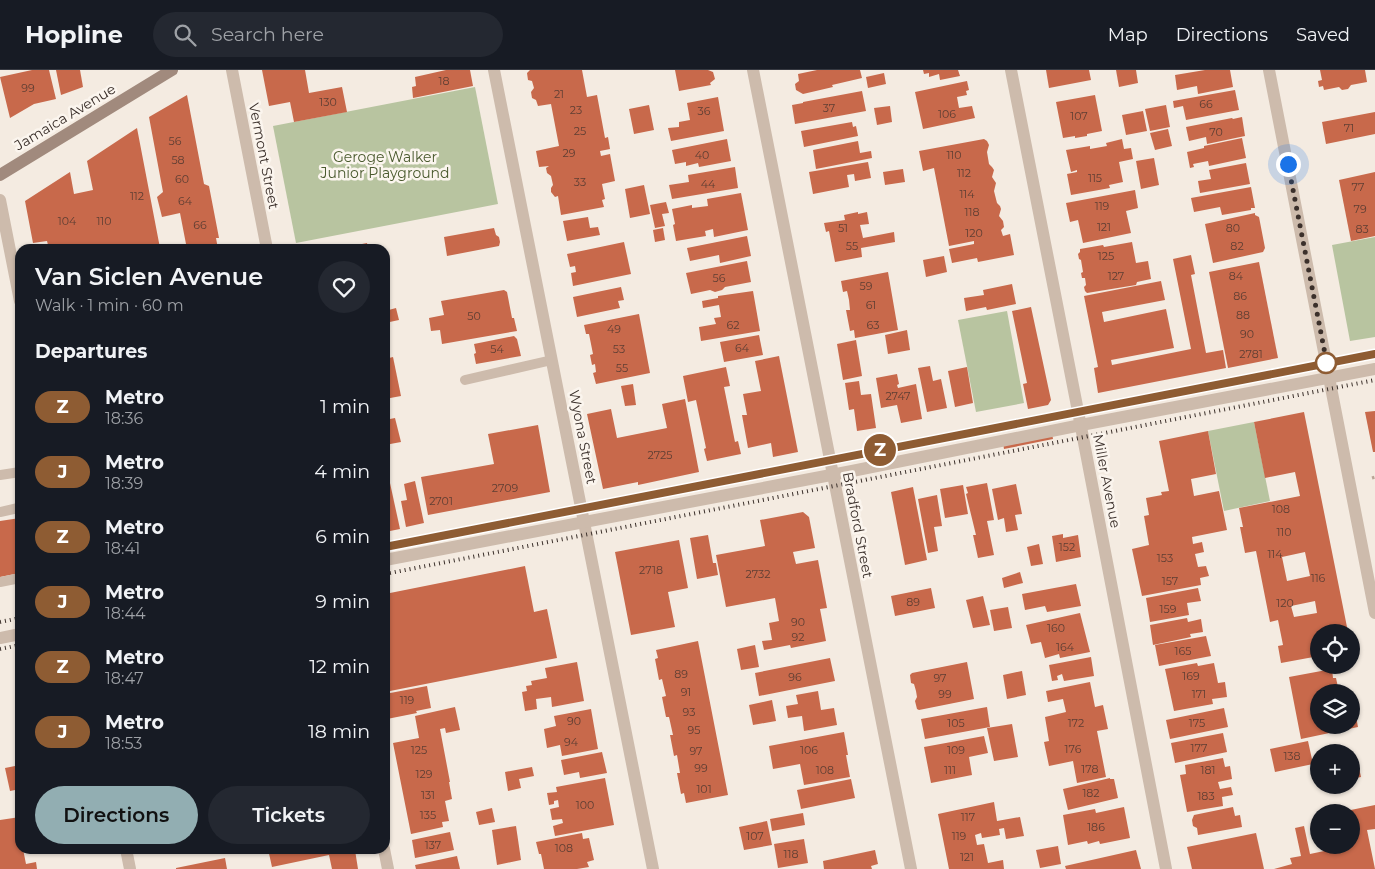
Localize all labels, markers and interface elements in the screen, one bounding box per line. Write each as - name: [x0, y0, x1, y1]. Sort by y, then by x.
- search box: [153, 12, 503, 57]
- text: Hopline: [25, 20, 123, 49]
- icon: search: [171, 21, 199, 49]
- text: Search here: [211, 23, 324, 46]
- text: Map: [1108, 24, 1148, 46]
- text: Directions: [1176, 24, 1268, 46]
- text: Saved: [1296, 24, 1350, 46]
- house number: 18: [439, 74, 450, 88]
- street label: Jamaica Avenue: [10, 80, 119, 155]
- house number: 99: [21, 81, 35, 95]
- house number: 21: [554, 87, 564, 101]
- house number: 130: [319, 95, 337, 109]
- house number: 66: [1199, 97, 1213, 111]
- street label: Vermont Street: [245, 101, 283, 211]
- house number: 37: [823, 101, 835, 115]
- house number: 23: [570, 103, 582, 117]
- house number: 36: [698, 104, 711, 118]
- house number: 106: [938, 107, 956, 121]
- house number: 107: [1070, 109, 1088, 123]
- house number: 71: [1344, 121, 1354, 135]
- house number: 25: [574, 124, 586, 138]
- house number: 70: [1209, 125, 1223, 139]
- house number: 56: [169, 134, 182, 148]
- house number: 29: [563, 146, 576, 160]
- park label: Geroge Walker Junior Playground: [319, 148, 450, 182]
- house number: 40: [695, 148, 709, 162]
- house number: 110: [946, 148, 962, 162]
- your location: [1276, 152, 1301, 177]
- house number: 58: [171, 153, 185, 167]
- house number: 112: [957, 166, 971, 180]
- house number: 115: [1088, 171, 1102, 185]
- house number: 60: [175, 172, 189, 186]
- house number: 33: [574, 175, 586, 189]
- house number: 44: [701, 177, 716, 191]
- house number: 77: [1352, 180, 1364, 194]
- house number: 114: [959, 187, 975, 201]
- house number: 112: [130, 189, 144, 203]
- house number: 64: [178, 194, 193, 208]
- house number: 119: [1095, 199, 1110, 213]
- house number: 79: [1353, 202, 1367, 216]
- house number: 118: [965, 205, 979, 219]
- house number: 104: [58, 214, 77, 228]
- house number: 110: [96, 214, 112, 228]
- house number: 66: [193, 218, 207, 232]
- house number: 121: [1097, 220, 1111, 234]
- house number: 51: [838, 221, 848, 235]
- house number: 80: [1226, 221, 1240, 235]
- house number: 83: [1355, 222, 1369, 236]
- house number: 120: [965, 226, 983, 240]
- house number: 55: [846, 239, 858, 253]
- house number: 82: [1230, 239, 1244, 253]
- house number: 125: [1098, 249, 1114, 263]
- button: heart: [318, 261, 370, 313]
- text: Van Siclen Avenue: [35, 262, 263, 291]
- house number: 127: [1108, 269, 1124, 283]
- house number: 84: [1229, 269, 1244, 283]
- house number: 56: [713, 271, 726, 285]
- house number: 59: [860, 279, 873, 293]
- house number: 86: [1233, 289, 1247, 303]
- text: Walk · 1 min · 60 m: [35, 296, 184, 315]
- house number: 61: [866, 298, 876, 312]
- house number: 88: [1236, 308, 1250, 322]
- house number: 50: [467, 309, 481, 323]
- house number: 62: [727, 318, 739, 332]
- house number: 63: [867, 318, 879, 332]
- house number: 49: [607, 322, 621, 336]
- house number: 90: [1240, 327, 1254, 341]
- text: Departures: [35, 340, 147, 363]
- house number: 64: [735, 341, 750, 355]
- house number: 54: [490, 342, 504, 356]
- house number: 53: [613, 342, 625, 356]
- house number: 2781: [1239, 347, 1263, 361]
- unlabelled marker: [1315, 352, 1337, 374]
- house number: 55: [616, 361, 628, 375]
- text: Metro: [105, 386, 164, 409]
- street label: Wyona Street: [565, 388, 601, 486]
- house number: 2747: [885, 389, 911, 403]
- text: 1 min: [320, 395, 370, 418]
- text: Z: [56, 396, 69, 418]
- text: 18:36: [105, 409, 143, 428]
- street label: Miller Avenue: [1089, 433, 1125, 529]
- line badge: Z: [864, 434, 896, 466]
- text: Z: [874, 439, 886, 461]
- house number: 2725: [647, 448, 673, 462]
- text: Metro: [105, 451, 164, 474]
- text: 4 min: [314, 460, 370, 483]
- text: J: [58, 461, 67, 483]
- street label: Bradford Street: [839, 470, 877, 580]
- text: 18:39: [105, 474, 143, 493]
- house number: 2709: [492, 481, 519, 495]
- house number: 2701: [429, 494, 453, 508]
- house number: 108: [1272, 502, 1290, 516]
- text: Metro: [105, 516, 164, 539]
- text: 6 min: [315, 525, 370, 548]
- house number: 110: [1276, 525, 1292, 539]
- text: Z: [56, 526, 69, 548]
- text: 18:41: [105, 539, 140, 558]
- house number: 152: [1059, 540, 1075, 554]
- house number: 114: [1267, 547, 1283, 561]
- house number: 153: [1157, 551, 1173, 565]
- house number: 2718: [639, 563, 663, 577]
- house number: 2732: [745, 567, 771, 581]
- house number: 116: [1311, 571, 1326, 585]
- house number: 157: [1162, 574, 1178, 588]
- text: Metro: [105, 581, 164, 604]
- text: 9 min: [315, 590, 370, 613]
- text: J: [58, 591, 67, 613]
- house number: 89: [906, 595, 920, 609]
- house number: 120: [1276, 596, 1294, 610]
- house number: 159: [1160, 602, 1177, 616]
- text: 18:44: [105, 604, 146, 623]
- house number: 90: [791, 615, 805, 629]
- house number: 160: [1047, 621, 1065, 635]
- map controls: [1310, 624, 1360, 854]
- button: locate: [1310, 624, 1360, 674]
- house number: 92: [792, 630, 804, 644]
- house number: 164: [1056, 640, 1075, 654]
- house number: 165: [1175, 644, 1191, 658]
- text: Metro: [105, 646, 164, 669]
- text: 12 min: [309, 655, 370, 678]
- text: Z: [56, 656, 69, 678]
- house number: 89: [674, 667, 688, 681]
- text: 18:47: [105, 669, 144, 688]
- house number: 169: [1182, 669, 1200, 683]
- house number: 96: [788, 670, 802, 684]
- house number: 97: [933, 671, 947, 685]
- button: layers: [1310, 684, 1360, 734]
- house number: 91: [681, 685, 691, 699]
- house number: 99: [938, 687, 952, 701]
- house number: 171: [1192, 687, 1206, 701]
- house number: 119: [400, 693, 415, 707]
- house number: 93: [683, 705, 695, 719]
- text: Metro: [105, 711, 164, 734]
- house number: 90: [567, 714, 581, 728]
- house number: 105: [947, 716, 965, 730]
- house number: 172: [1068, 716, 1084, 730]
- house number: 175: [1189, 716, 1205, 730]
- text: 18 min: [308, 720, 370, 743]
- text: J: [58, 721, 67, 743]
- house number: 95: [688, 723, 700, 737]
- text: 18:53: [105, 734, 142, 753]
- house number: 94: [564, 735, 579, 749]
- house number: 177: [1191, 741, 1207, 755]
- house number: 176: [1065, 742, 1082, 756]
- house number: 125: [411, 743, 427, 757]
- house number: 106: [800, 743, 818, 757]
- house number: 109: [947, 743, 965, 757]
- house number: 97: [689, 744, 703, 758]
- button: +: [1310, 744, 1360, 794]
- house number: 138: [1283, 749, 1301, 763]
- house number: 99: [694, 761, 708, 775]
- house number: 178: [1081, 762, 1099, 776]
- house number: 108: [816, 763, 834, 777]
- house number: 111: [944, 763, 956, 777]
- house number: 181: [1201, 763, 1215, 777]
- house number: 129: [416, 767, 433, 781]
- house number: 101: [696, 782, 712, 796]
- button: Directions: [35, 786, 198, 844]
- button: Tickets: [208, 786, 370, 844]
- house number: 182: [1082, 786, 1100, 800]
- house number: 131: [421, 788, 435, 802]
- house number: 183: [1197, 789, 1215, 803]
- house number: 100: [576, 798, 594, 812]
- button: −: [1310, 804, 1360, 854]
- house number: 135: [420, 808, 436, 822]
- house number: 117: [961, 810, 975, 824]
- house number: 186: [1087, 820, 1105, 834]
- house number: 107: [746, 829, 764, 843]
- house number: 119: [952, 829, 967, 843]
- house number: 137: [425, 838, 441, 852]
- house number: 108: [555, 841, 573, 855]
- house number: 118: [784, 847, 798, 861]
- house number: 121: [960, 850, 974, 864]

